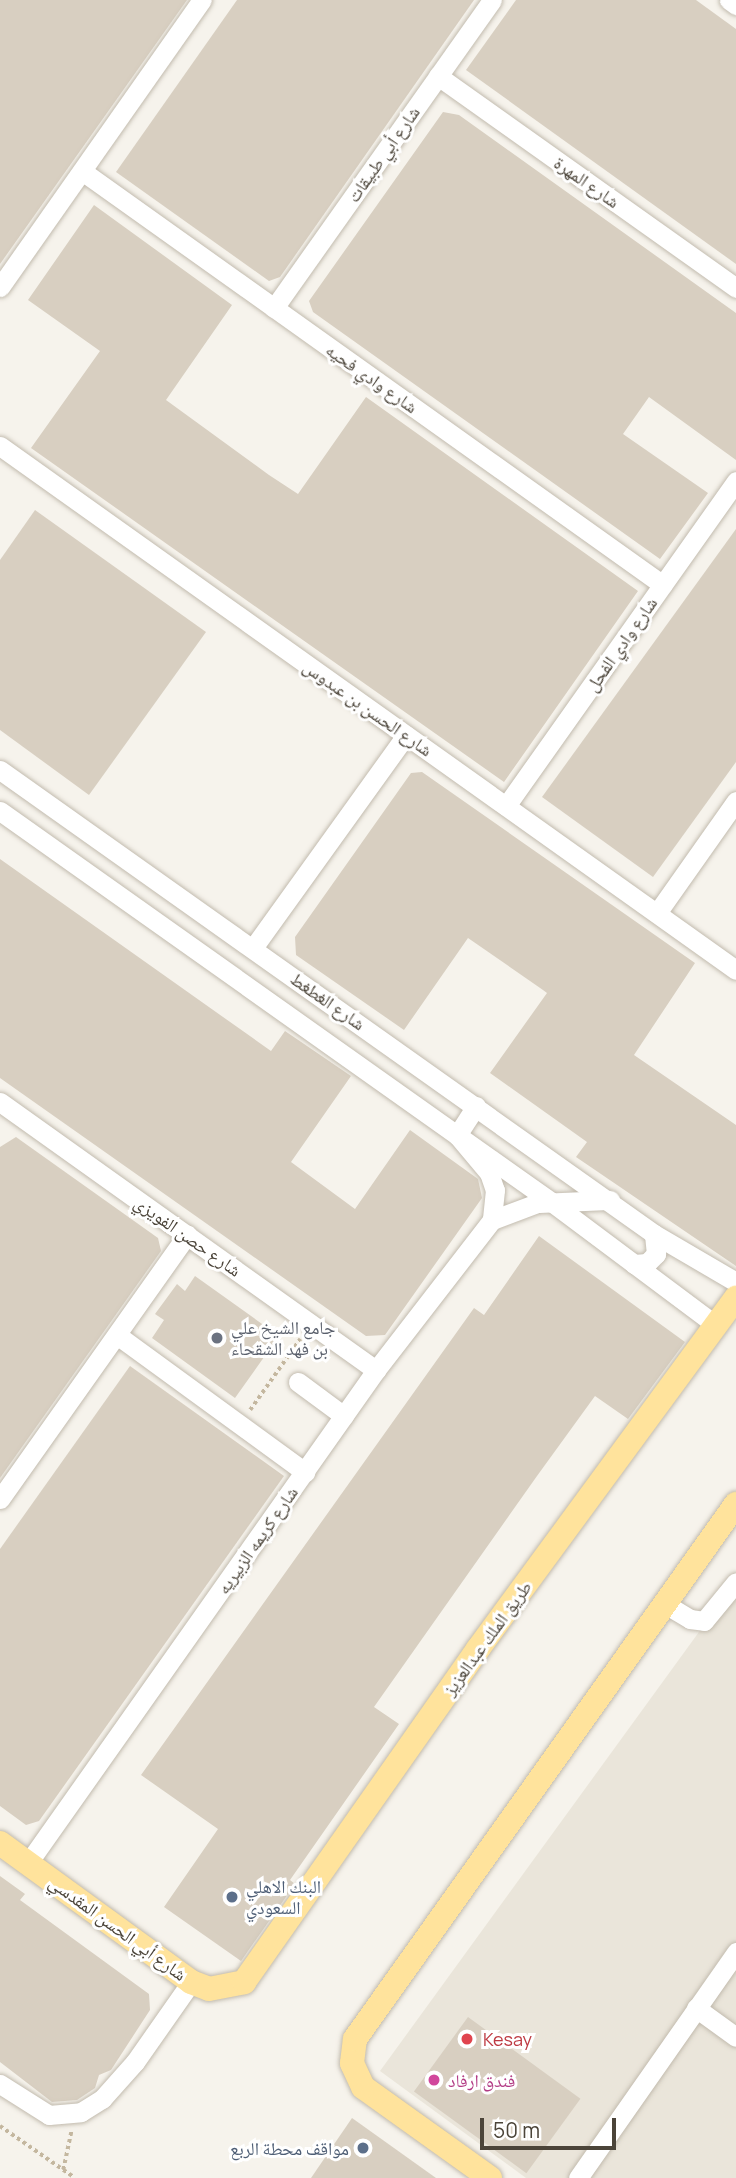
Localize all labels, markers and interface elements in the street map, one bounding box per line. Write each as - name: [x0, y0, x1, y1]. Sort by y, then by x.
- street label: شارع أبي طبيقات: [342, 102, 424, 206]
- street label: شارع المهرة: [550, 152, 624, 212]
- street label: شارع وادي فحيه: [322, 339, 422, 417]
- street label: شارع وادي الفحل: [580, 593, 662, 695]
- street label: شارع الحسن بن عبدوس: [299, 655, 437, 761]
- street label: شارع الغطغط: [287, 967, 369, 1035]
- street label: شارع حصن الفويزي: [130, 1191, 246, 1281]
- place label: جامع الشيخ علي بن فهد الشقحاء: [231, 1317, 335, 1360]
- marker: جامع الشيخ علي بن فهد الشقحاء: [209, 1330, 225, 1346]
- street label: شارع كريمه الزبيريه: [212, 1482, 302, 1598]
- street label: طريق الملك عبدالعزيز: [438, 1576, 536, 1700]
- street label: شارع أبي الحسن المقدسي: [45, 1871, 191, 1985]
- place label: البنك الاهلي السعودي: [246, 1876, 321, 1918]
- marker: البنك الاهلي السعودي: [224, 1889, 240, 1905]
- place label: Kesay: [483, 2028, 532, 2050]
- marker: Kesay: [457, 2029, 477, 2049]
- place label: فندق ارفاد: [448, 2069, 515, 2091]
- marker: فندق ارفاد: [426, 2072, 442, 2088]
- scale bar: [484, 2104, 620, 2148]
- text: 50 m: [493, 2116, 540, 2144]
- place label: مواقف محطة الربع: [230, 2137, 349, 2159]
- marker: مواقف محطة الربع: [355, 2140, 371, 2156]

